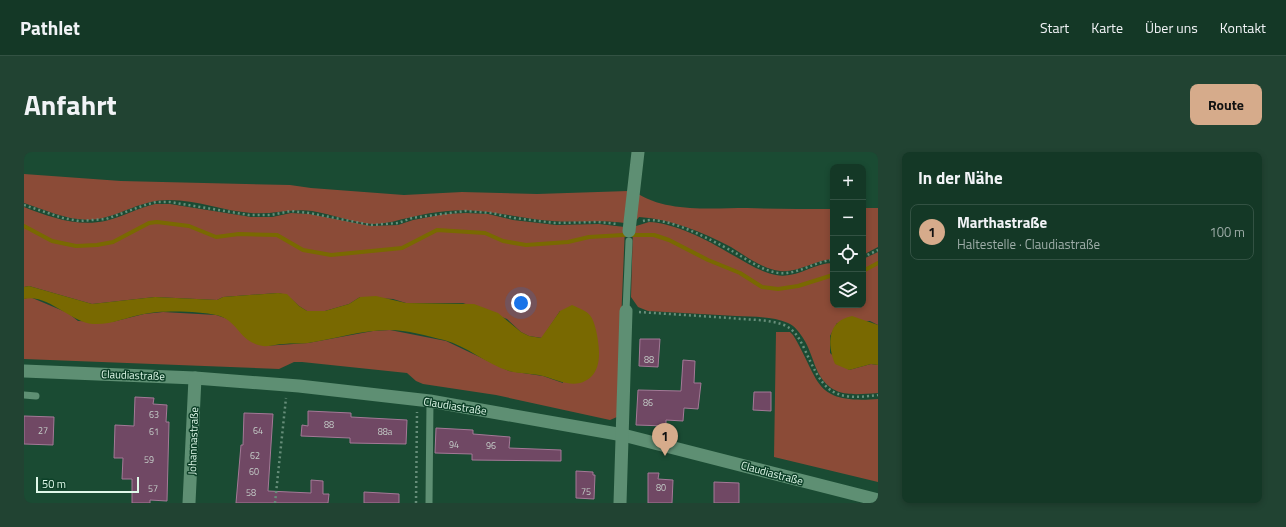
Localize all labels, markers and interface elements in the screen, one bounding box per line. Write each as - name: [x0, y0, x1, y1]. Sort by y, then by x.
- text: Pathlet: [20, 13, 80, 42]
- text: Start: [1040, 17, 1069, 38]
- text: Karte: [1091, 17, 1123, 38]
- text: Über uns: [1145, 17, 1198, 38]
- text: Kontakt: [1220, 17, 1266, 38]
- text: Anfahrt: [24, 83, 117, 126]
- button: Route: [1190, 84, 1262, 125]
- map controls: [830, 164, 866, 308]
- button: +: [830, 164, 866, 200]
- text: In der Nähe: [918, 165, 1003, 191]
- button: −: [830, 200, 866, 236]
- text: Marthastraße: [957, 211, 1047, 234]
- text: 1: [928, 222, 936, 242]
- text: 100 m: [1209, 222, 1245, 242]
- text: Haltestelle · Claudiastraße: [957, 234, 1100, 254]
- button: locate: [830, 236, 866, 272]
- button: layers: [830, 272, 866, 308]
- your location: [511, 293, 531, 313]
- house number: 88: [644, 353, 654, 366]
- street label: Claudiastraße: [101, 366, 166, 384]
- street label: Claudiastraße: [422, 393, 488, 419]
- house number: 86: [643, 396, 653, 409]
- street label: Johannastraße: [184, 406, 202, 475]
- house number: 63: [149, 408, 159, 421]
- house number: 88: [324, 418, 334, 431]
- pin: 1: [652, 423, 678, 456]
- house number: 27: [38, 424, 48, 437]
- house number: 64: [253, 424, 263, 437]
- house number: 61: [149, 425, 159, 438]
- house number: 88a: [378, 425, 393, 438]
- house number: 94: [449, 438, 459, 451]
- house number: 96: [486, 439, 496, 452]
- house number: 62: [250, 449, 260, 462]
- house number: 59: [144, 453, 154, 466]
- street label: Claudiastraße: [739, 457, 805, 489]
- house number: 60: [249, 465, 259, 478]
- scale bar: [36, 475, 139, 494]
- text: 50 m: [42, 476, 66, 492]
- house number: 80: [656, 481, 666, 494]
- house number: 57: [148, 482, 158, 495]
- house number: 75: [581, 485, 591, 498]
- house number: 58: [246, 486, 256, 499]

